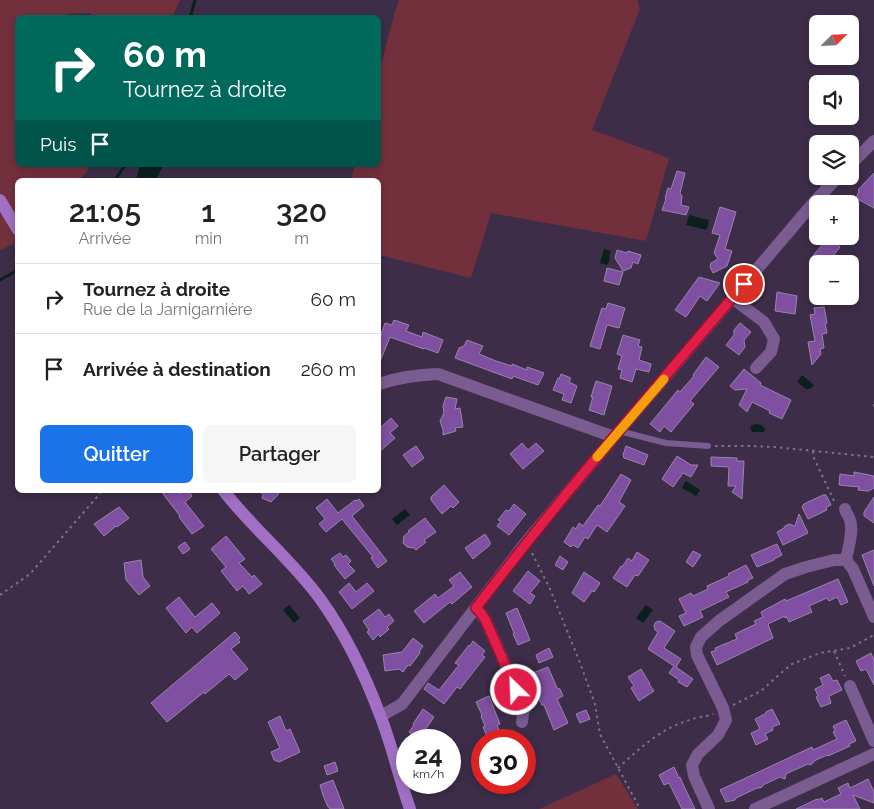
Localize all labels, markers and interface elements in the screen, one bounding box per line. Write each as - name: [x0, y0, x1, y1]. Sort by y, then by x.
- north arrow: [809, 15, 859, 65]
- map controls: [809, 15, 859, 305]
- text: 60 m: [123, 34, 207, 75]
- icon: right: [40, 35, 105, 100]
- button: sound: [809, 75, 859, 125]
- text: Tournez à droite: [123, 76, 287, 102]
- icon: arrive: [86, 130, 114, 158]
- text: Puis: [40, 133, 76, 155]
- button: layers: [809, 135, 859, 185]
- text: 21:05: [69, 194, 141, 229]
- text: 1: [201, 194, 215, 229]
- text: 320: [276, 194, 327, 229]
- button: +: [809, 195, 859, 245]
- text: Arrivée: [79, 229, 131, 248]
- text: min: [195, 229, 222, 248]
- text: m: [294, 229, 309, 248]
- button: −: [809, 255, 859, 305]
- pin: [723, 263, 765, 305]
- icon: arrive: [730, 270, 758, 298]
- text: Tournez à droite: [83, 278, 230, 300]
- icon: right: [40, 285, 68, 313]
- text: 60 m: [311, 288, 356, 310]
- text: Rue de la Jarnigarnière: [83, 300, 252, 319]
- icon: arrive: [40, 355, 68, 383]
- text: Arrivée à destination: [83, 358, 271, 380]
- text: 260 m: [301, 358, 356, 380]
- button: Quitter: [40, 425, 193, 483]
- button: Partager: [203, 425, 356, 483]
- position arrow: [489, 663, 541, 715]
- speed limit sign: 30: [471, 729, 536, 794]
- text: 24: [414, 740, 443, 770]
- text: km/h: [413, 767, 444, 781]

